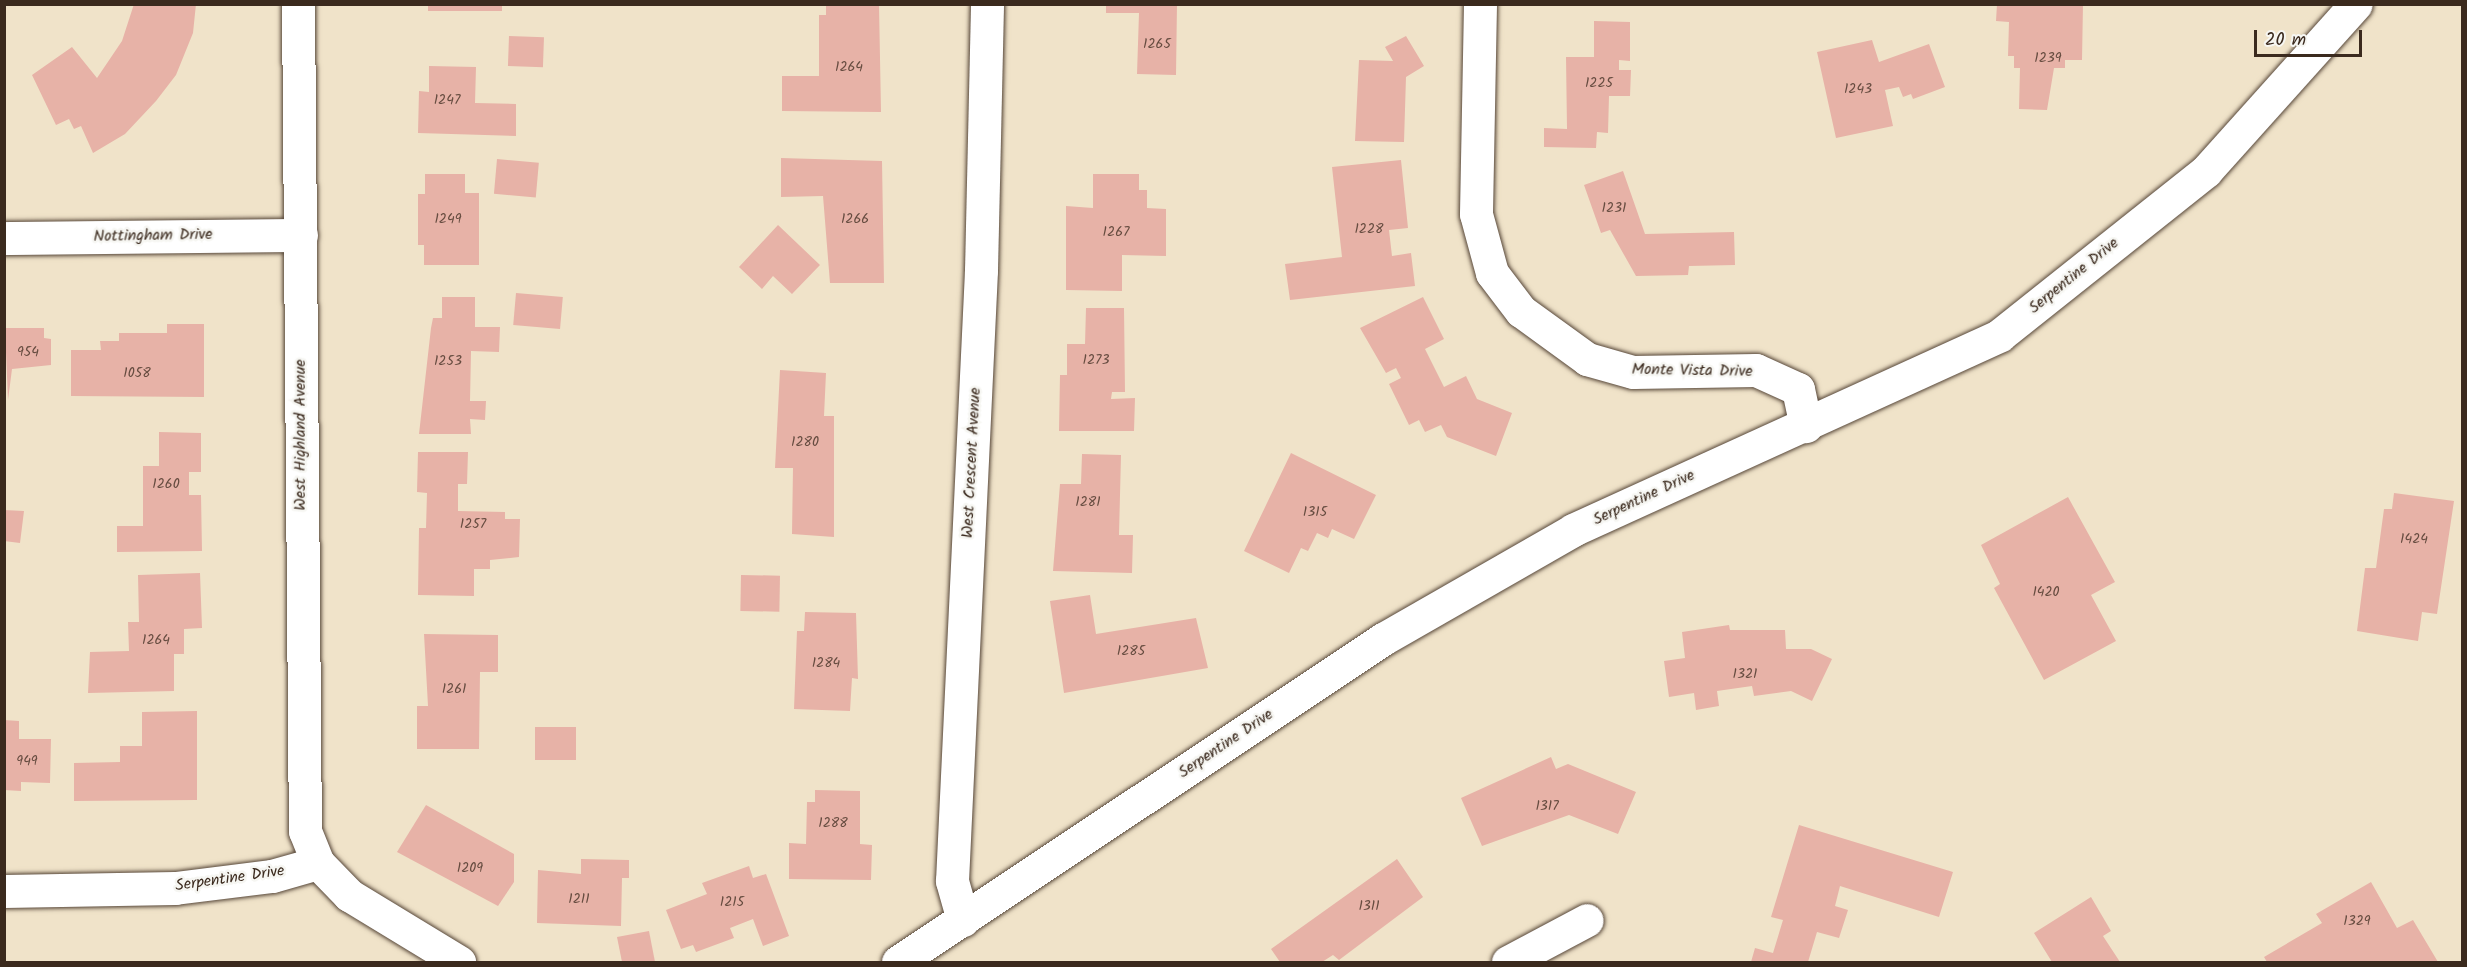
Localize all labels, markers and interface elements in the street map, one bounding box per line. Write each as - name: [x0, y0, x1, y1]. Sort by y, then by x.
- scale bar: [2257, 18, 2365, 56]
- text: 20 m: [2265, 26, 2306, 55]
- house number: 1265: [1143, 36, 1171, 52]
- house number: 1239: [2034, 50, 2062, 66]
- house number: 1264: [835, 59, 863, 75]
- house number: 1225: [1585, 75, 1613, 91]
- house number: 1243: [1844, 81, 1872, 97]
- house number: 1247: [434, 92, 460, 108]
- house number: 1231: [1602, 200, 1626, 216]
- house number: 1249: [434, 211, 462, 227]
- house number: 1266: [841, 211, 869, 227]
- house number: 1228: [1354, 221, 1384, 237]
- house number: 1267: [1103, 224, 1129, 240]
- street label: Nottingham Drive: [93, 225, 213, 247]
- street label: Serpentine Drive: [2025, 234, 2123, 318]
- house number: 954: [17, 344, 39, 360]
- house number: 1273: [1083, 352, 1109, 368]
- house number: 1253: [434, 353, 462, 369]
- street label: West Highland Avenue: [291, 359, 311, 511]
- street label: Monte Vista Drive: [1631, 360, 1753, 382]
- house number: 1058: [123, 365, 151, 381]
- street label: West Crescent Avenue: [958, 387, 986, 539]
- house number: 1280: [791, 434, 819, 450]
- street label: Serpentine Drive: [1590, 466, 1698, 530]
- house number: 1260: [152, 476, 180, 492]
- house number: 1281: [1075, 494, 1101, 510]
- house number: 1315: [1303, 504, 1327, 520]
- house number: 1257: [460, 516, 486, 532]
- house number: 1424: [2400, 531, 2428, 547]
- house number: 1420: [2032, 584, 2060, 600]
- house number: 1264: [142, 632, 170, 648]
- house number: 1285: [1117, 643, 1145, 659]
- house number: 1284: [812, 655, 840, 671]
- house number: 1321: [1733, 666, 1757, 682]
- house number: 1261: [442, 681, 466, 697]
- street label: Serpentine Drive: [1175, 705, 1277, 783]
- house number: 949: [16, 753, 38, 769]
- house number: 1317: [1535, 798, 1559, 814]
- house number: 1288: [818, 815, 848, 831]
- house number: 1209: [457, 860, 483, 876]
- street label: Serpentine Drive: [174, 862, 286, 896]
- house number: 1211: [568, 891, 590, 907]
- house number: 1215: [720, 894, 744, 910]
- house number: 1311: [1358, 898, 1380, 914]
- house number: 1329: [2343, 913, 2371, 929]

